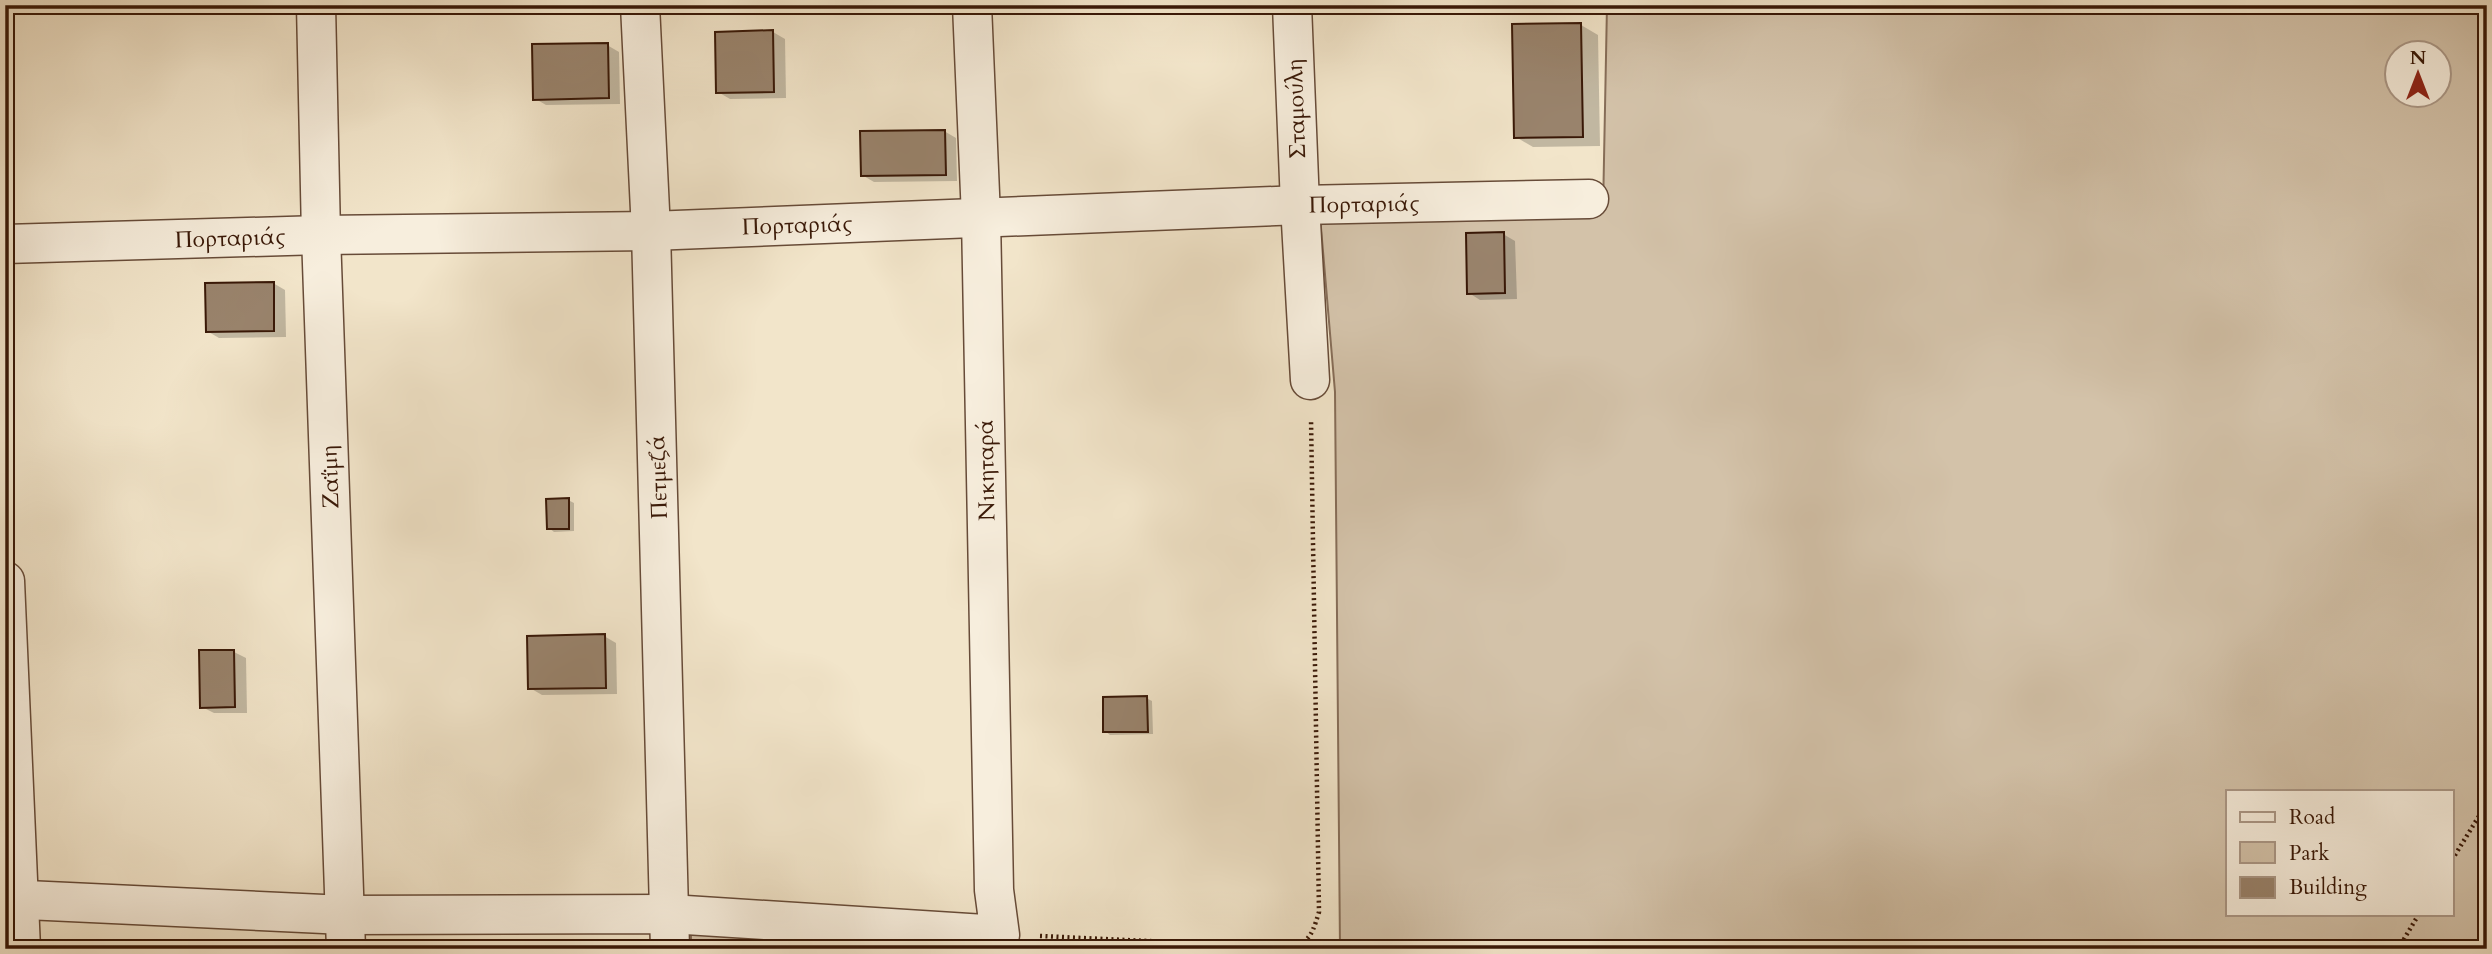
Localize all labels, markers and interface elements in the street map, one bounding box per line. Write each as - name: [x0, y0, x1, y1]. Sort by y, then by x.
- north arrow: [2384, 38, 2454, 108]
- text: N: [2410, 45, 2427, 71]
- street label: Σταμούλη: [1279, 58, 1313, 160]
- street label: Πορταριάς: [1308, 188, 1420, 220]
- street label: Πορταριάς: [741, 208, 853, 242]
- street label: Πορταριάς: [174, 221, 286, 255]
- street label: Νικηταρά: [970, 419, 1002, 521]
- street label: Πετμεζά: [641, 434, 675, 520]
- street label: Ζαΐμη: [313, 445, 347, 509]
- legend: [2226, 790, 2454, 916]
- text: Road: [2289, 803, 2335, 832]
- text: Park: [2289, 839, 2330, 868]
- text: Building: [2289, 873, 2367, 902]

